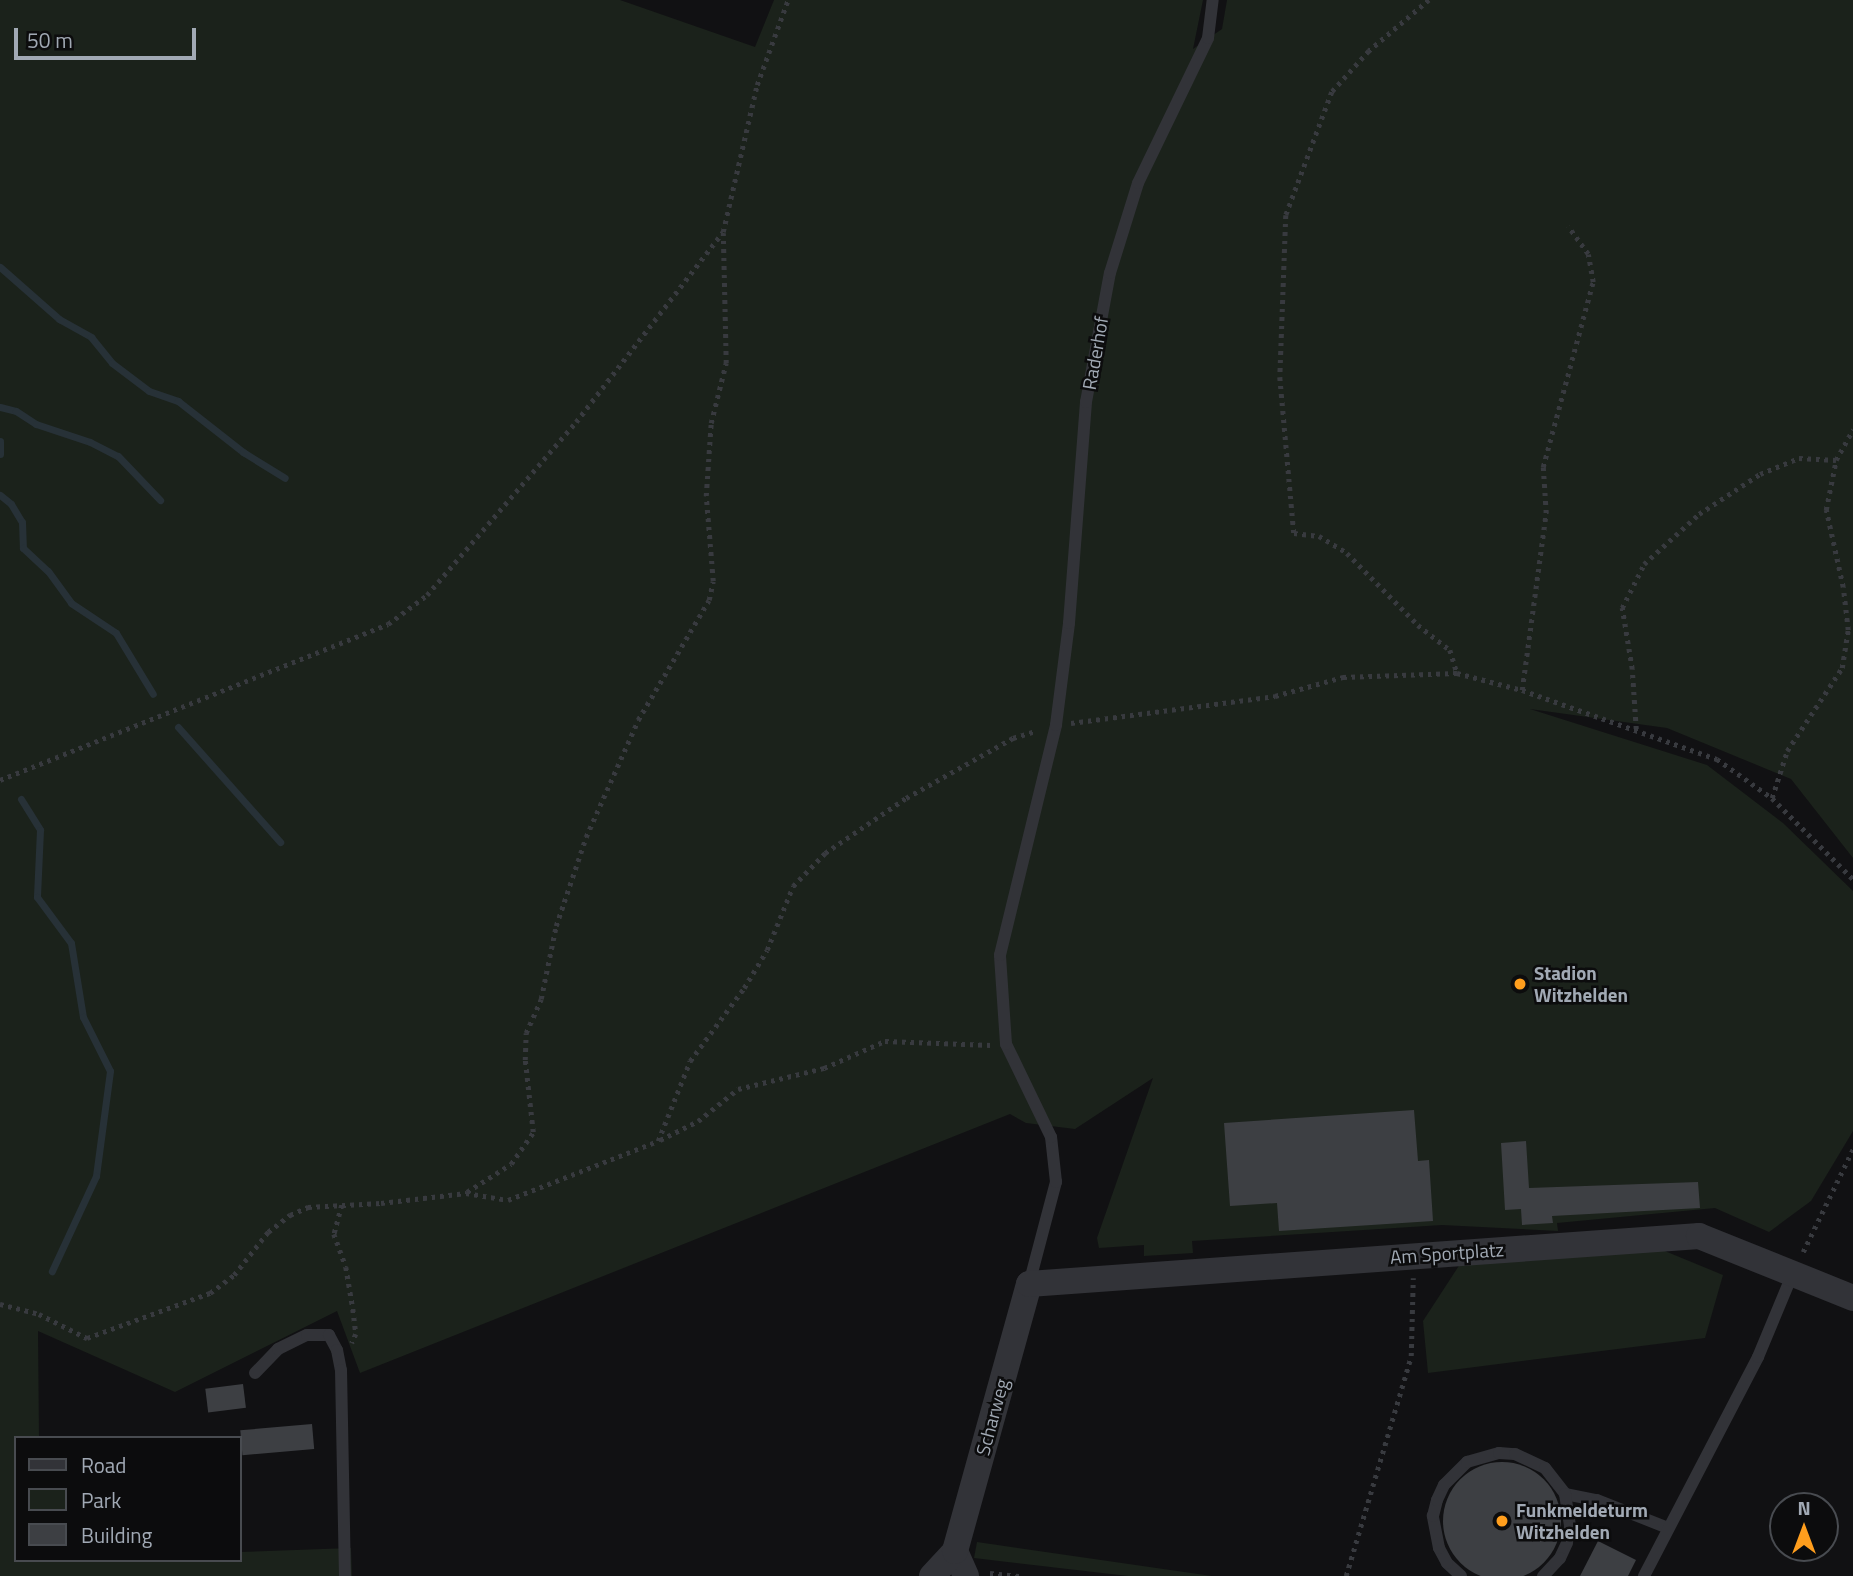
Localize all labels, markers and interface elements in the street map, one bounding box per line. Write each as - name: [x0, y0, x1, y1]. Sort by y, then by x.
- scale bar: [18, 14, 200, 58]
- text: 50 m: [27, 24, 73, 56]
- street label: Raderhof: [1077, 315, 1113, 391]
- place label: Stadion Witzhelden: [1534, 962, 1628, 1006]
- marker: Stadion Witzhelden: [1512, 976, 1528, 992]
- street label: Am Sportplatz: [1389, 1238, 1505, 1268]
- street label: Scharweg: [971, 1376, 1013, 1458]
- legend: [14, 1436, 242, 1562]
- text: Road: [81, 1449, 126, 1481]
- text: Park: [81, 1484, 121, 1516]
- north arrow: [1769, 1492, 1839, 1562]
- text: N: [1797, 1493, 1811, 1522]
- place label: Funkmeldeturm Witzhelden: [1516, 1499, 1648, 1543]
- marker: Funkmeldeturm Witzhelden: [1494, 1513, 1510, 1529]
- text: Building: [81, 1519, 152, 1551]

